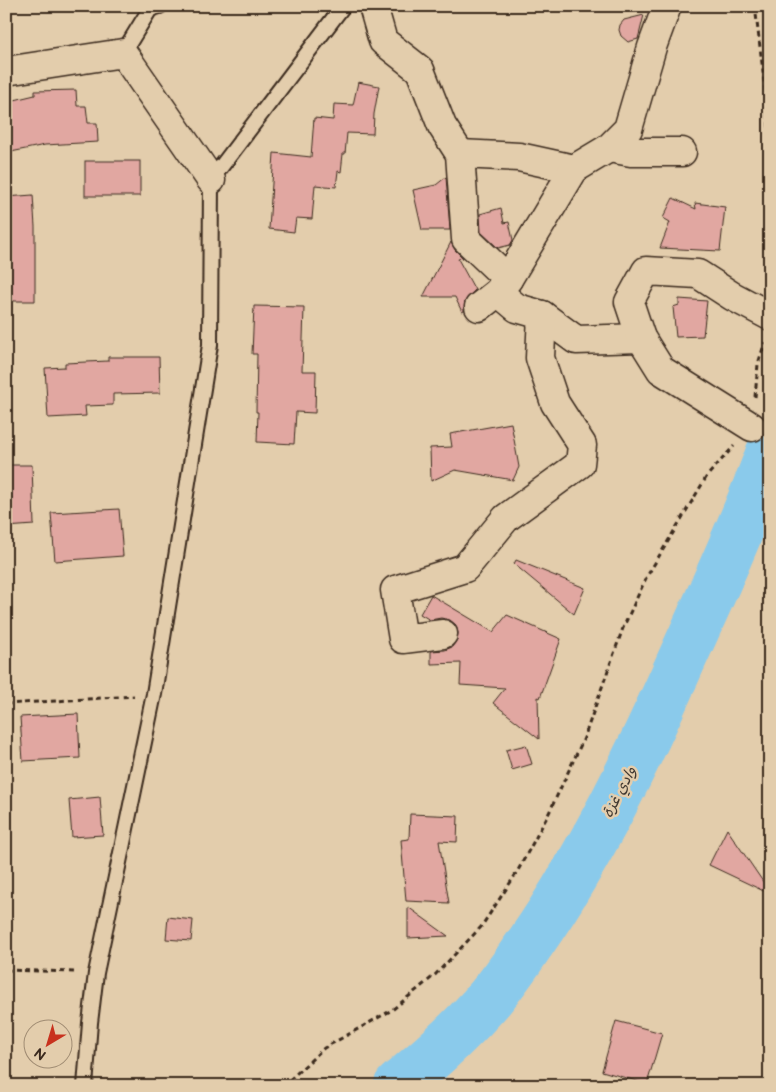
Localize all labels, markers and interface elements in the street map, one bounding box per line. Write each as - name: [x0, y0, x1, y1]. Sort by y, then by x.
- water label: وادي غزة: [598, 763, 642, 822]
- north arrow: [22, 1020, 72, 1070]
- text: N: [31, 1044, 50, 1064]

